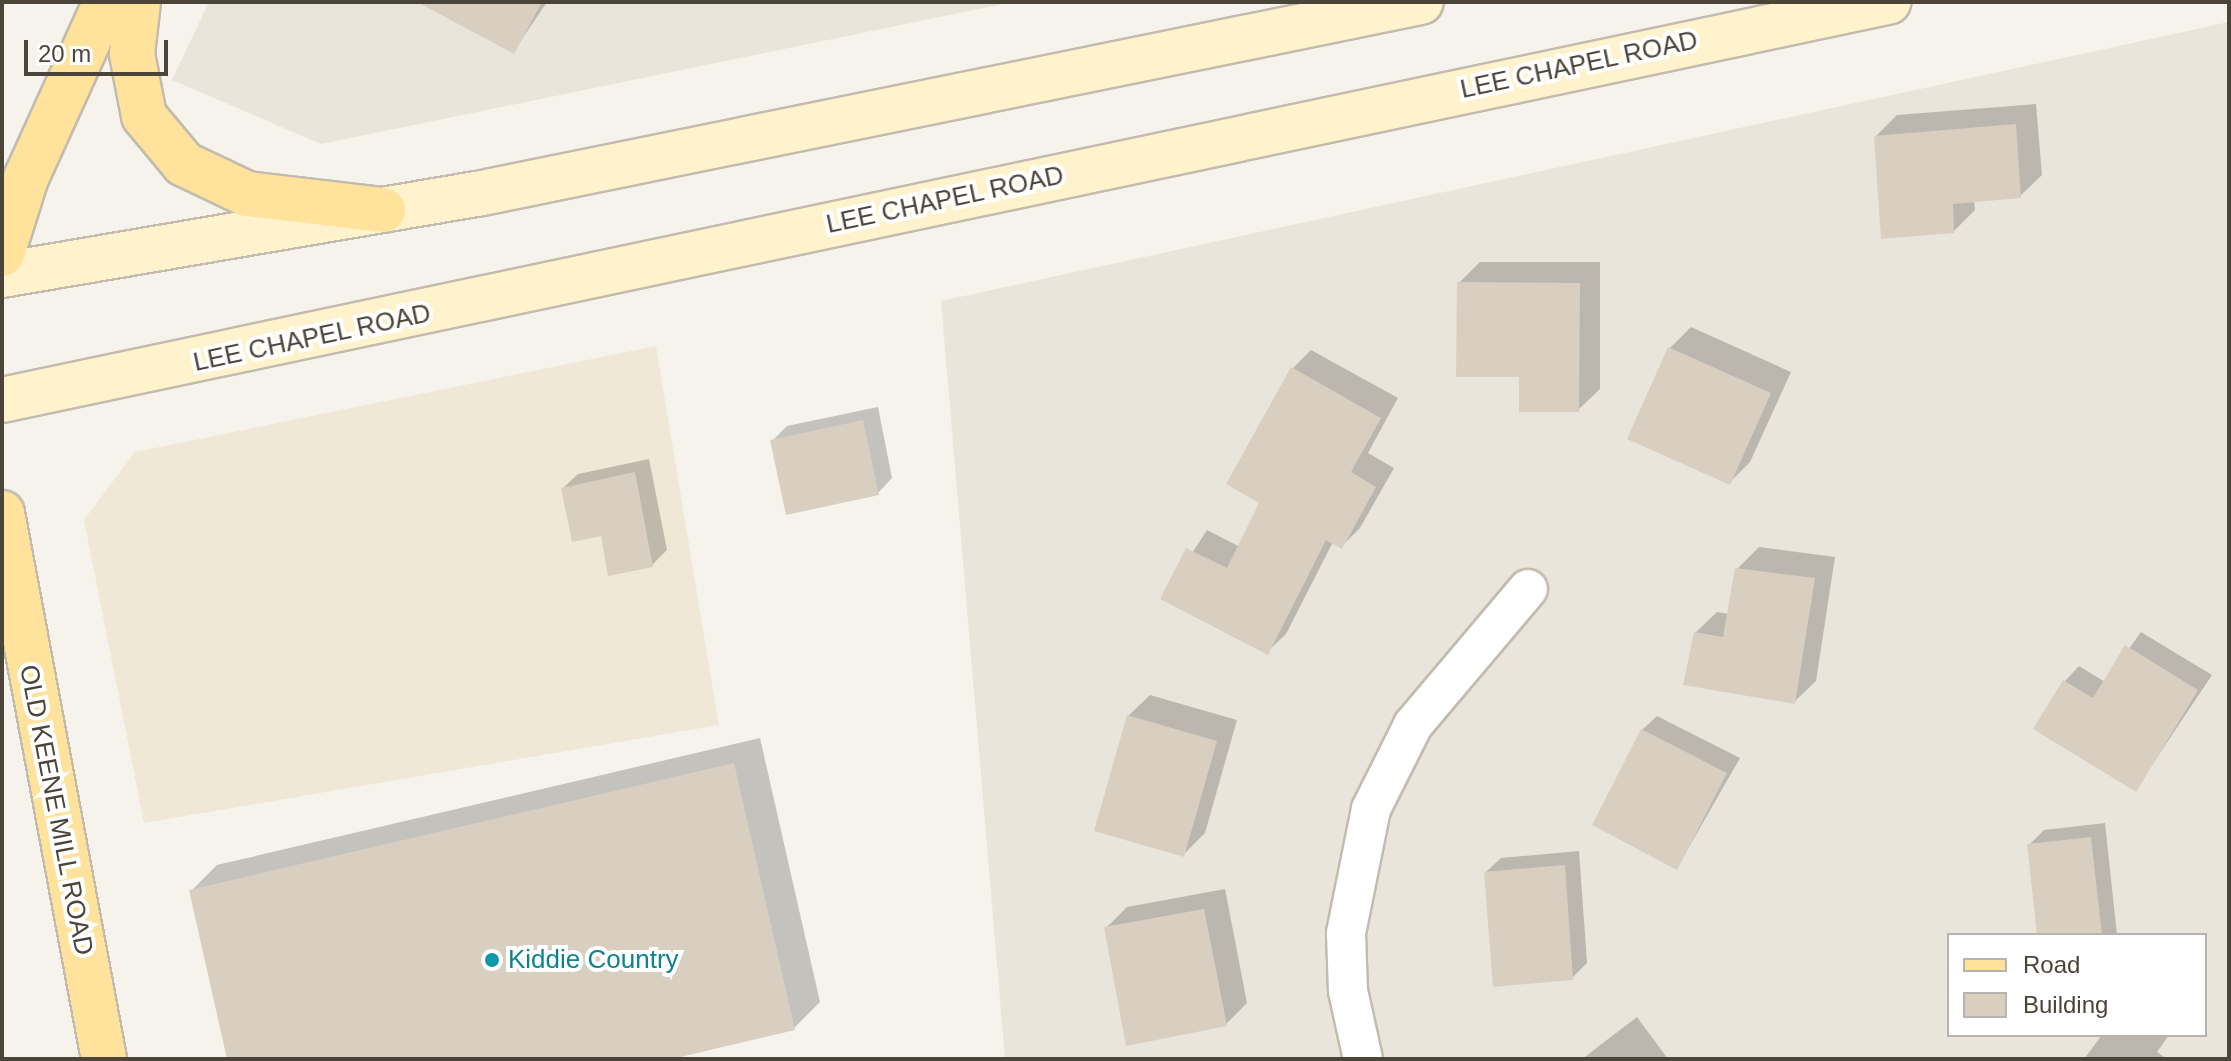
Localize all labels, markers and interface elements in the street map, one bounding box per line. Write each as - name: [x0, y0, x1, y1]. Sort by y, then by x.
- scale bar: [28, 24, 172, 74]
- street label: LEE CHAPEL ROAD: [1457, 25, 1701, 105]
- text: 20 m: [38, 40, 91, 67]
- street label: LEE CHAPEL ROAD: [823, 160, 1067, 240]
- street label: LEE CHAPEL ROAD: [190, 298, 434, 378]
- street label: OLD KEENE MILL ROAD: [12, 662, 100, 958]
- legend: [1947, 933, 2207, 1037]
- place label: Kiddie Country: [508, 944, 679, 976]
- marker: Kiddie Country: [483, 951, 501, 969]
- text: Road: [2023, 951, 2080, 978]
- text: Building: [2023, 991, 2108, 1018]

